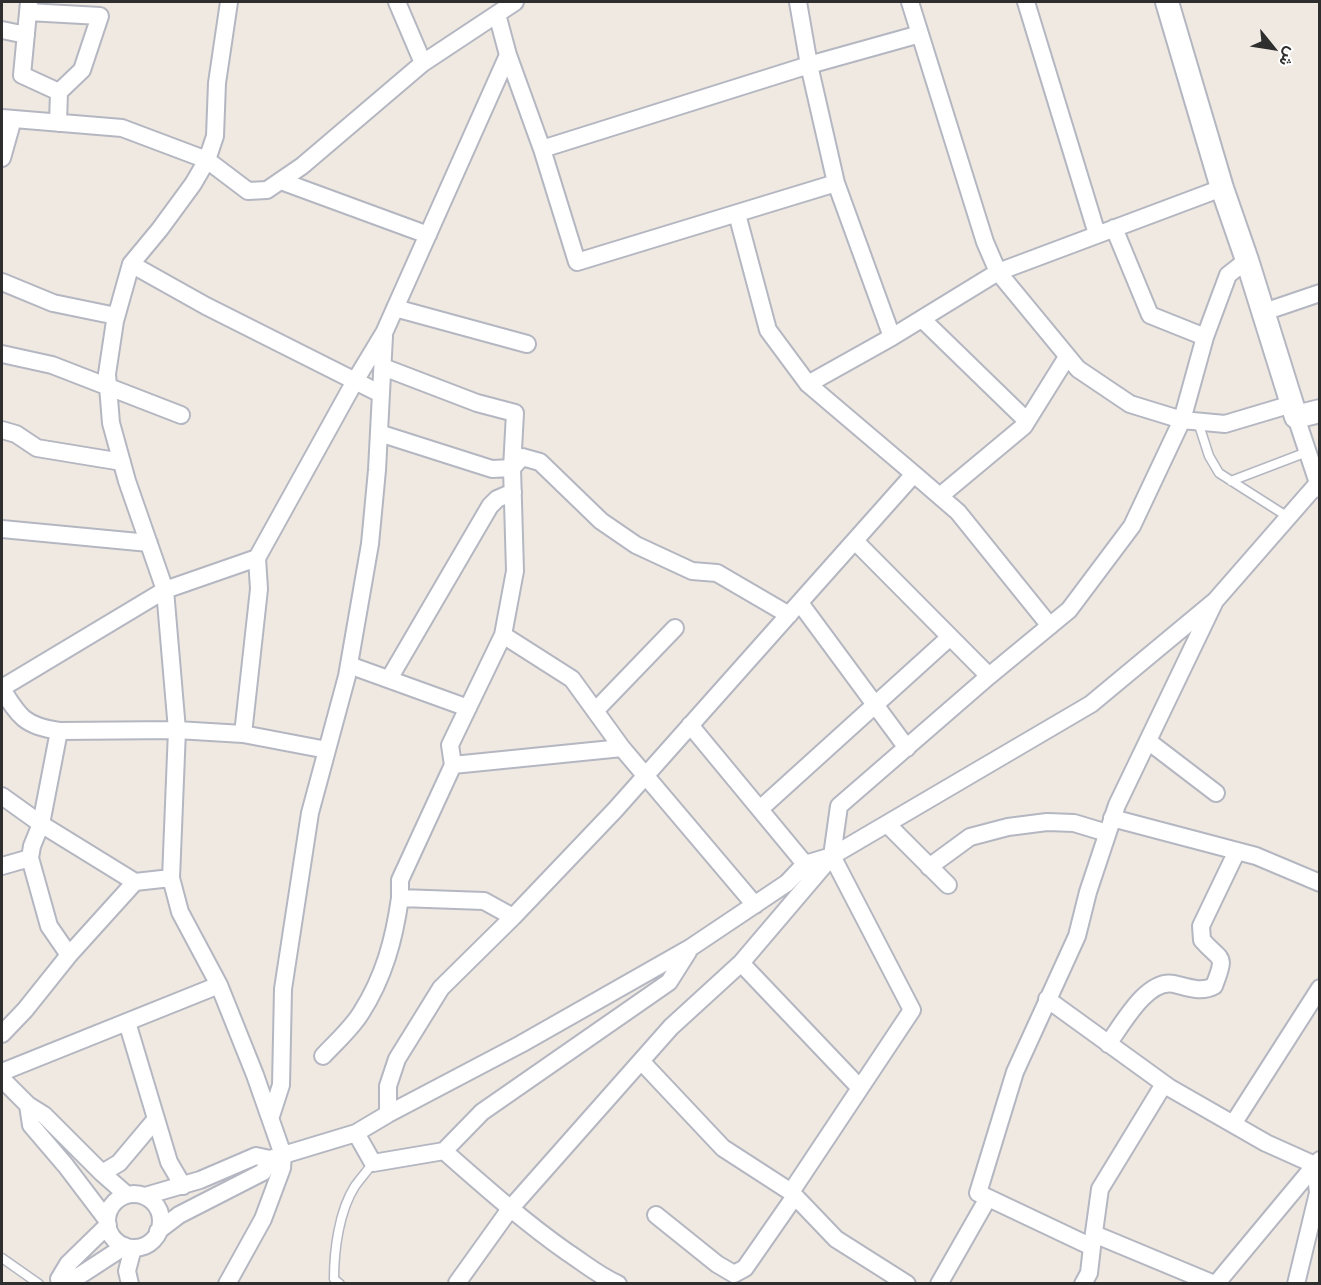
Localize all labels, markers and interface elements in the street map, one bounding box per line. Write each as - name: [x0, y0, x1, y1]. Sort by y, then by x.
- north arrow: [1243, 18, 1303, 78]
- text: ش: [1274, 43, 1303, 71]

